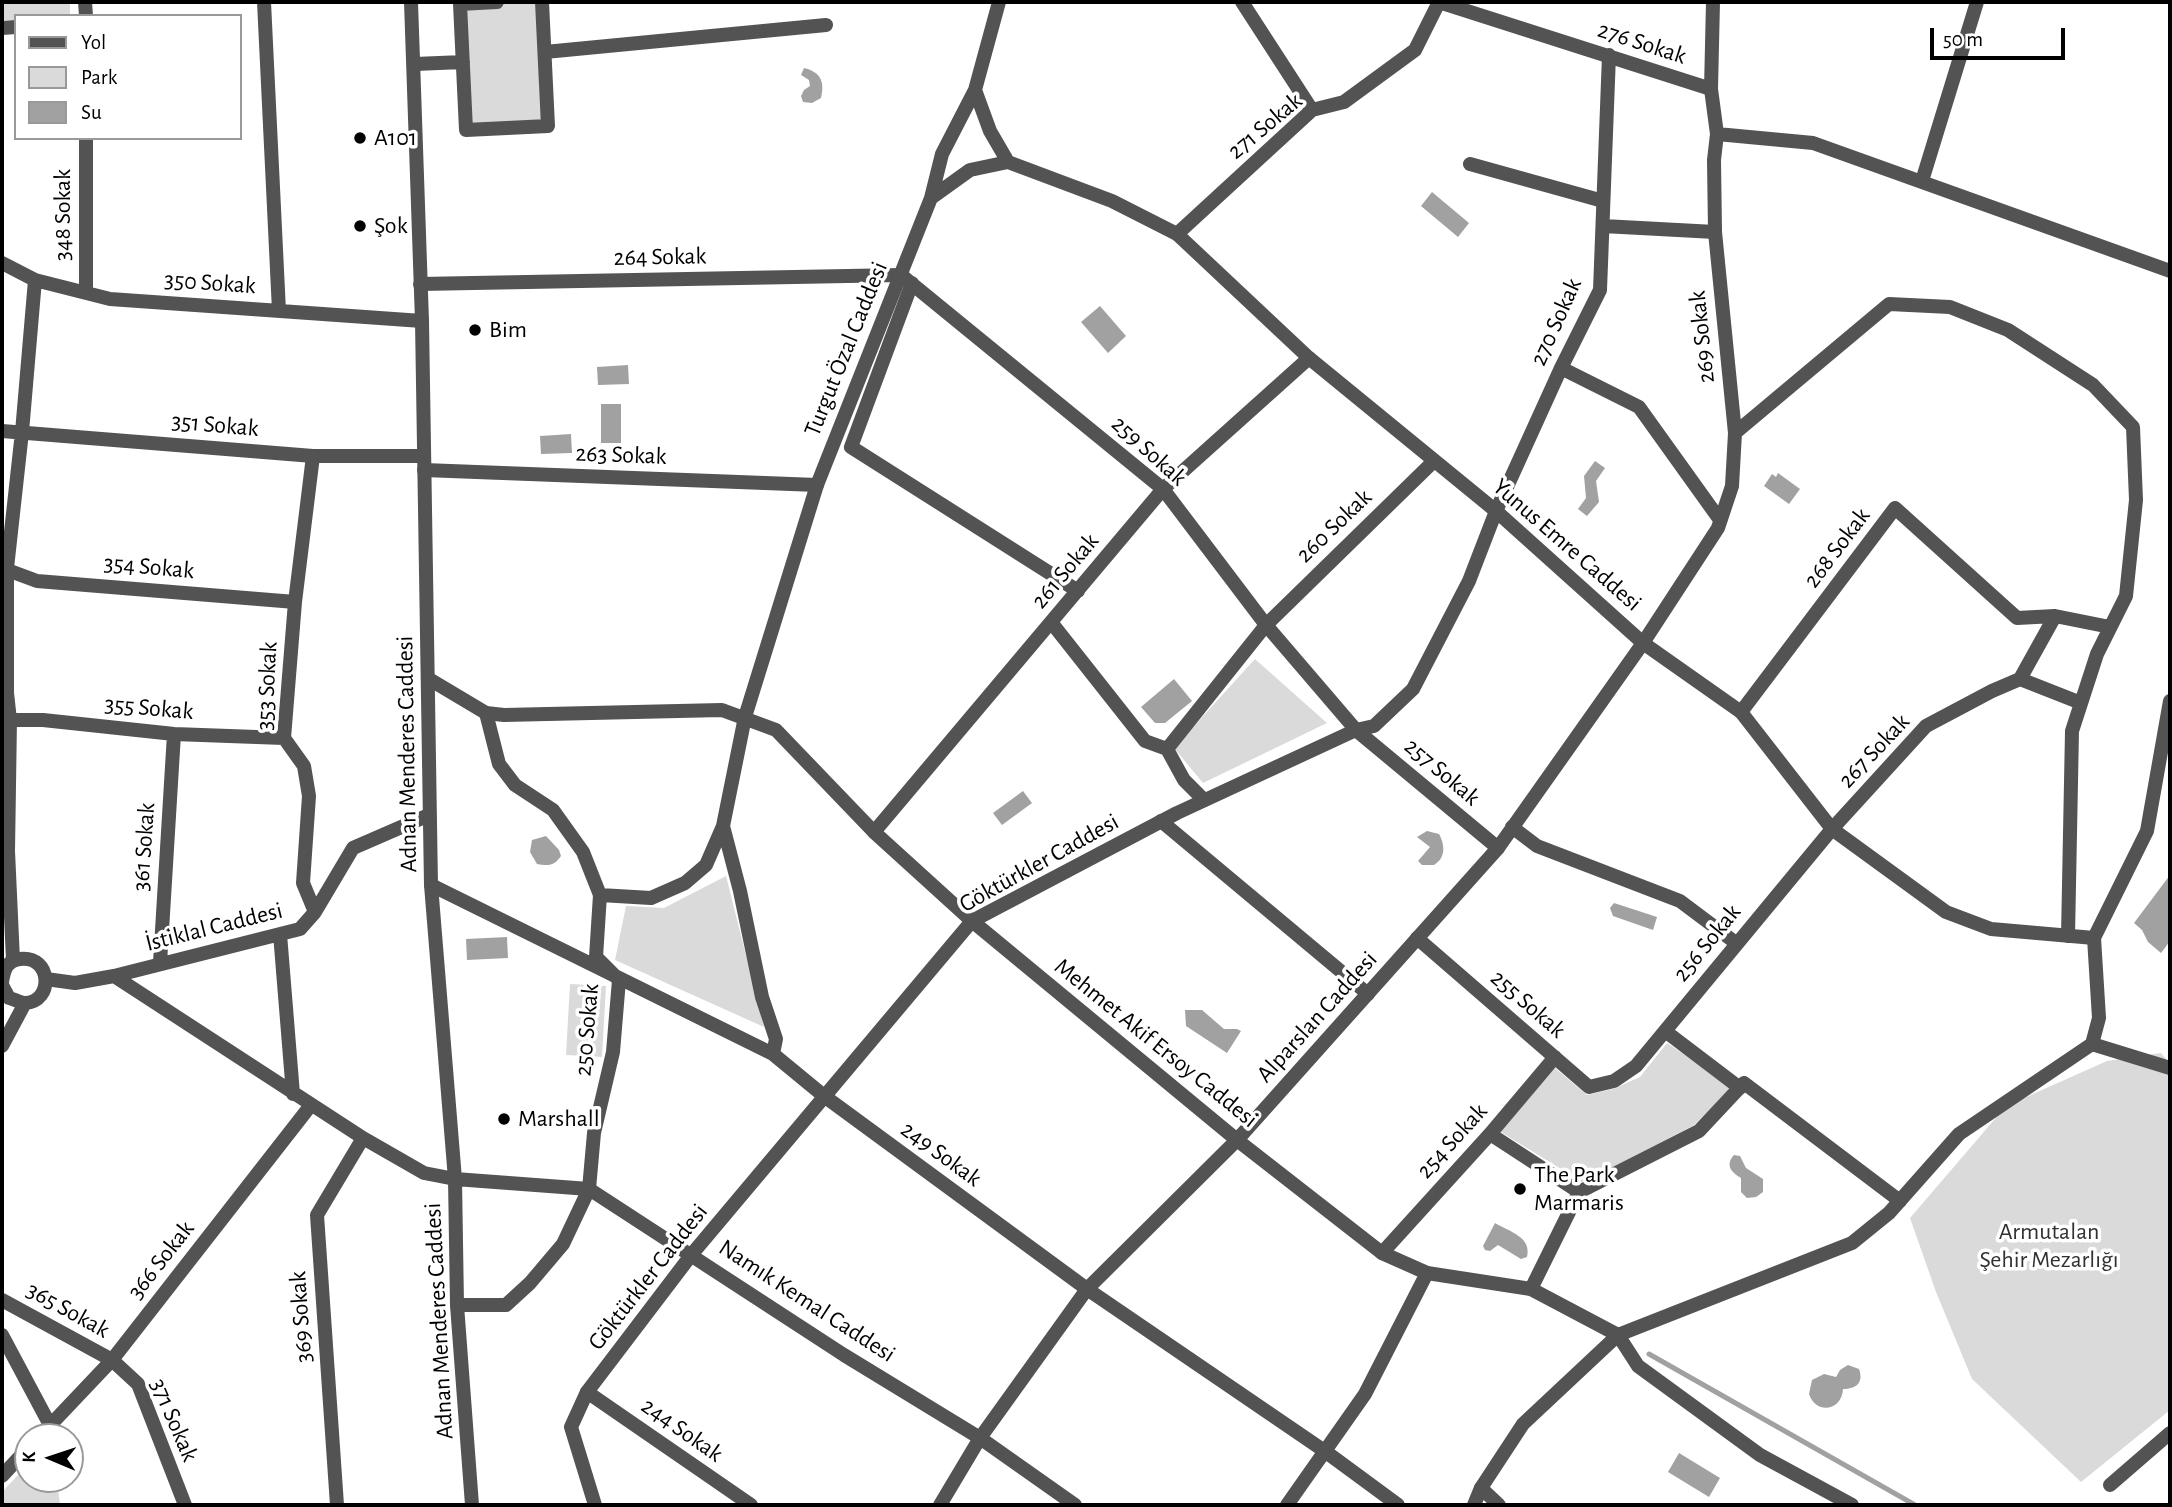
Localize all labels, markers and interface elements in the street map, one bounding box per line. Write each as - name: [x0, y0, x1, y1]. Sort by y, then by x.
- legend: [14, 14, 242, 140]
- scale bar: [1934, 14, 2069, 58]
- street label: 276 Sokak: [1594, 15, 1690, 71]
- text: 50 m: [1943, 29, 1983, 50]
- text: Yol: [81, 32, 106, 53]
- text: Park: [81, 67, 117, 88]
- street label: 271 Sokak: [1222, 87, 1308, 165]
- text: Su: [81, 102, 102, 123]
- place label: A101: [374, 124, 417, 152]
- marker: A101: [352, 130, 368, 146]
- street label: 348 Sokak: [49, 169, 77, 261]
- place label: Şok: [374, 212, 408, 240]
- marker: Şok: [352, 218, 368, 234]
- street label: 264 Sokak: [613, 242, 707, 272]
- street label: Turgut Özal Caddesi: [798, 258, 894, 440]
- street label: 350 Sokak: [163, 265, 257, 301]
- street label: 270 Sokak: [1524, 274, 1588, 370]
- street label: 269 Sokak: [1683, 289, 1721, 385]
- place label: Bim: [489, 316, 527, 344]
- marker: Bim: [467, 322, 483, 338]
- street label: 351 Sokak: [170, 407, 260, 443]
- street label: 259 Sokak: [1105, 410, 1193, 492]
- street label: 263 Sokak: [575, 439, 667, 471]
- street label: Yunus Emre Caddesi: [1487, 473, 1647, 617]
- street label: 260 Sokak: [1290, 483, 1378, 569]
- street label: 268 Sokak: [1798, 502, 1876, 594]
- street label: 261 Sokak: [1025, 527, 1105, 615]
- street label: 354 Sokak: [103, 549, 195, 585]
- street label: Adnan Menderes Caddesi: [391, 635, 423, 873]
- street label: 353 Sokak: [250, 641, 284, 731]
- street label: 355 Sokak: [103, 690, 195, 726]
- street label: 267 Sokak: [1832, 708, 1916, 794]
- street label: 257 Sokak: [1398, 732, 1486, 812]
- street label: 361 Sokak: [127, 802, 161, 892]
- street label: Göktürkler Caddesi: [954, 807, 1124, 919]
- street label: İstiklal Caddesi: [142, 896, 286, 958]
- street label: 256 Sokak: [1667, 898, 1747, 988]
- street label: Alparslan Caddesi: [1251, 945, 1383, 1089]
- street label: Mehmet Akif Ersoy Caddesi: [1049, 952, 1263, 1134]
- street label: 255 Sokak: [1485, 964, 1571, 1044]
- street label: 250 Sokak: [569, 983, 605, 1077]
- street label: 254 Sokak: [1411, 1097, 1493, 1185]
- place label: Marshall: [518, 1105, 600, 1133]
- marker: Marshall: [496, 1111, 512, 1127]
- street label: 249 Sokak: [895, 1115, 987, 1193]
- place label: The Park Marmaris: [1534, 1161, 1624, 1217]
- marker: The Park Marmaris: [1512, 1181, 1528, 1197]
- street label: Göktürkler Caddesi: [582, 1198, 714, 1356]
- street label: Adnan Menderes Caddesi: [418, 1202, 460, 1440]
- street label: 366 Sokak: [121, 1215, 201, 1305]
- park label: Armutalan Şehir Mezarlığı: [1979, 1218, 2119, 1274]
- street label: Namık Kemal Caddesi: [713, 1233, 901, 1369]
- street label: 369 Sokak: [283, 1270, 319, 1364]
- street label: 365 Sokak: [22, 1276, 114, 1344]
- street label: 371 Sokak: [144, 1374, 204, 1466]
- street label: 244 Sokak: [636, 1392, 728, 1468]
- north arrow: [14, 1423, 84, 1493]
- text: K: [20, 1451, 39, 1463]

